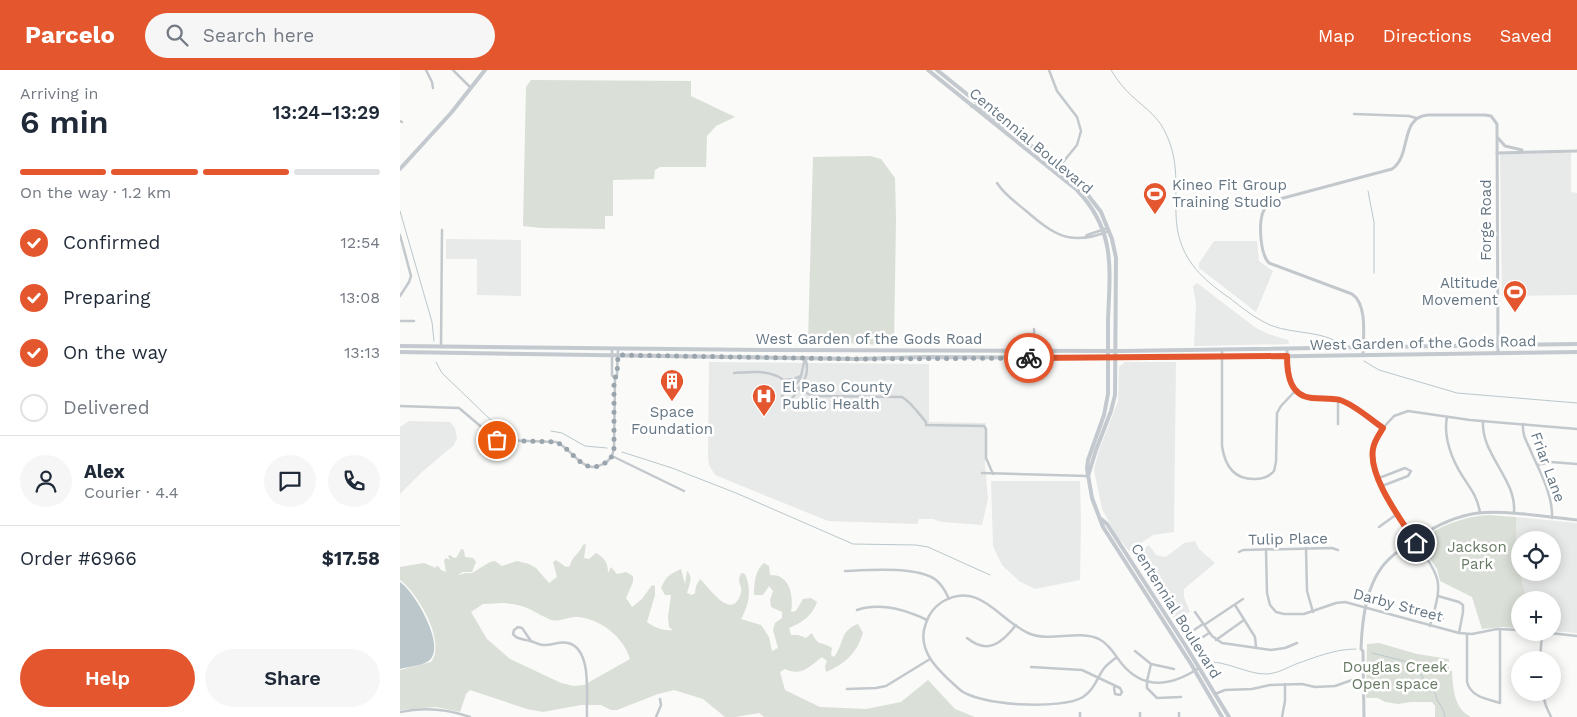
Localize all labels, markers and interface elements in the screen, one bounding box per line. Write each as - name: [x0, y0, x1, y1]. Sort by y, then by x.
- search box: [145, 13, 495, 58]
- text: Parcelo: [25, 21, 115, 49]
- icon: search: [163, 21, 191, 49]
- text: Search here: [203, 24, 314, 47]
- text: Map: [1318, 25, 1355, 46]
- text: Directions: [1383, 25, 1472, 46]
- text: Saved: [1500, 25, 1552, 46]
- text: Arriving in: [20, 84, 98, 103]
- street label: Centennial Boulevard: [966, 84, 1096, 198]
- text: 13:24–13:29: [272, 101, 380, 124]
- text: 6 min: [20, 103, 108, 141]
- place label: Kineo Fit Group Training Studio: [1172, 176, 1287, 211]
- street label: Forge Road: [1477, 179, 1495, 261]
- sports icon: Kineo Fit Group Training Studio: [1142, 181, 1168, 215]
- text: On the way · 1.2 km: [20, 183, 171, 202]
- icon: check: [20, 229, 48, 257]
- text: Confirmed: [63, 231, 160, 254]
- text: 12:54: [341, 233, 380, 252]
- place label: Altitude Movement: [1421, 274, 1499, 309]
- sports icon: Altitude Movement: [1502, 279, 1528, 313]
- icon: check: [20, 284, 48, 312]
- text: Preparing: [63, 286, 150, 309]
- text: 13:08: [340, 288, 380, 307]
- street label: West Garden of the Gods Road: [756, 330, 982, 348]
- street label: West Garden of the Gods Road: [1309, 332, 1537, 354]
- courier: [1004, 333, 1054, 383]
- icon: check: [20, 339, 48, 367]
- text: On the way: [63, 341, 167, 364]
- text: 13:13: [344, 343, 380, 362]
- icon: bike: [1015, 344, 1043, 372]
- building icon: Space Foundation: [659, 368, 685, 402]
- place label: El Paso County Public Health: [782, 378, 892, 413]
- hospital icon: El Paso County Public Health: [751, 383, 777, 417]
- text: Delivered: [63, 396, 150, 419]
- place label: Space Foundation: [631, 403, 713, 438]
- pin: [476, 419, 518, 461]
- icon: bag: [483, 426, 511, 454]
- street label: Friar Lane: [1527, 429, 1569, 505]
- button: person: [20, 455, 72, 507]
- button: chat: [264, 455, 316, 507]
- button: phone: [328, 455, 380, 507]
- text: Alex: [84, 460, 125, 483]
- text: Courier · 4.4: [84, 483, 179, 502]
- pin: [1395, 522, 1437, 564]
- street label: Tulip Place: [1248, 529, 1328, 549]
- icon: home: [1402, 529, 1430, 557]
- map controls: [1511, 531, 1561, 701]
- button: locate: [1511, 531, 1561, 581]
- park label: Jackson Park: [1447, 538, 1507, 573]
- street label: Centennial Boulevard: [1127, 540, 1225, 682]
- text: Order #6966: [20, 547, 137, 570]
- text: $17.58: [322, 547, 380, 570]
- street label: Darby Street: [1351, 584, 1446, 626]
- button: +: [1511, 591, 1561, 641]
- button: Help: [20, 649, 195, 707]
- button: Share: [205, 649, 380, 707]
- button: −: [1511, 651, 1561, 701]
- park label: Douglas Creek Open space: [1342, 658, 1448, 693]

